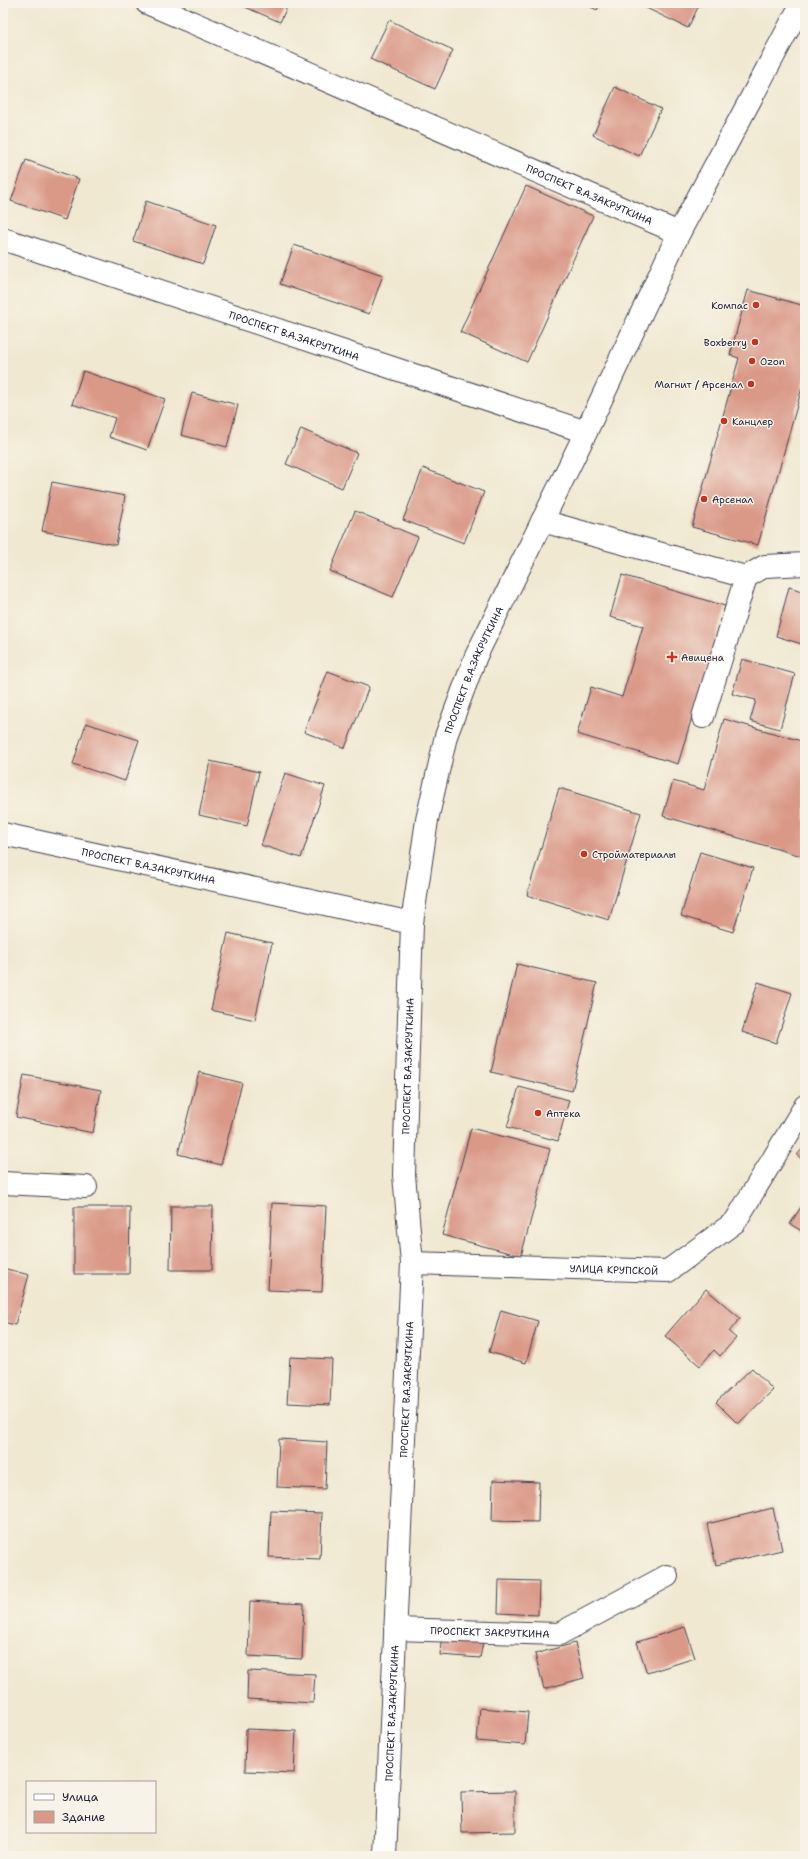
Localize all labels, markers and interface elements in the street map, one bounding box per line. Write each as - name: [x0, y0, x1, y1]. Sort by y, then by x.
- street label: ПРОСПЕКТ В.А.ЗАКРУТКИНА: [524, 161, 655, 227]
- place label: Компас: [711, 299, 748, 312]
- marker: Компас: [751, 300, 761, 310]
- street label: ПРОСПЕКТ В.А.ЗАКРУТКИНА: [228, 308, 361, 363]
- place label: Boxberry: [704, 336, 747, 349]
- marker: Boxberry: [750, 337, 760, 347]
- place label: Ozon: [760, 355, 785, 368]
- marker: Ozon: [747, 356, 757, 366]
- place label: Магнит / Арсенал: [654, 378, 743, 391]
- marker: Магнит / Арсенал: [746, 379, 756, 389]
- place label: Канцлер: [732, 415, 774, 428]
- marker: Канцлер: [719, 416, 729, 426]
- place label: Арсенал: [712, 493, 754, 506]
- marker: Арсенал: [699, 494, 709, 504]
- street label: ПРОСПЕКТ В.А.ЗАКРУТКИНА: [441, 604, 506, 735]
- marker: Авицена: [666, 651, 678, 663]
- place label: Авицена: [681, 651, 725, 664]
- street label: ПРОСПЕКТ В.А.ЗАКРУТКИНА: [81, 845, 217, 887]
- place label: Стройматериалы: [592, 848, 676, 861]
- marker: Стройматериалы: [579, 849, 589, 859]
- street label: ПРОСПЕКТ В.А.ЗАКРУТКИНА: [399, 998, 416, 1134]
- place label: Аптека: [546, 1107, 581, 1120]
- marker: Аптека: [533, 1108, 543, 1118]
- street label: УЛИЦА КРУПСКОЙ: [569, 1261, 658, 1277]
- street label: ПРОСПЕКТ В.А.ЗАКРУТКИНА: [397, 1321, 416, 1458]
- street label: ПРОСПЕКТ ЗАКРУТКИНА: [430, 1624, 550, 1640]
- street label: ПРОСПЕКТ В.А.ЗАКРУТКИНА: [382, 1645, 401, 1782]
- legend: [26, 1781, 156, 1833]
- text: Улица: [62, 1789, 99, 1805]
- text: Здание: [62, 1809, 106, 1825]

